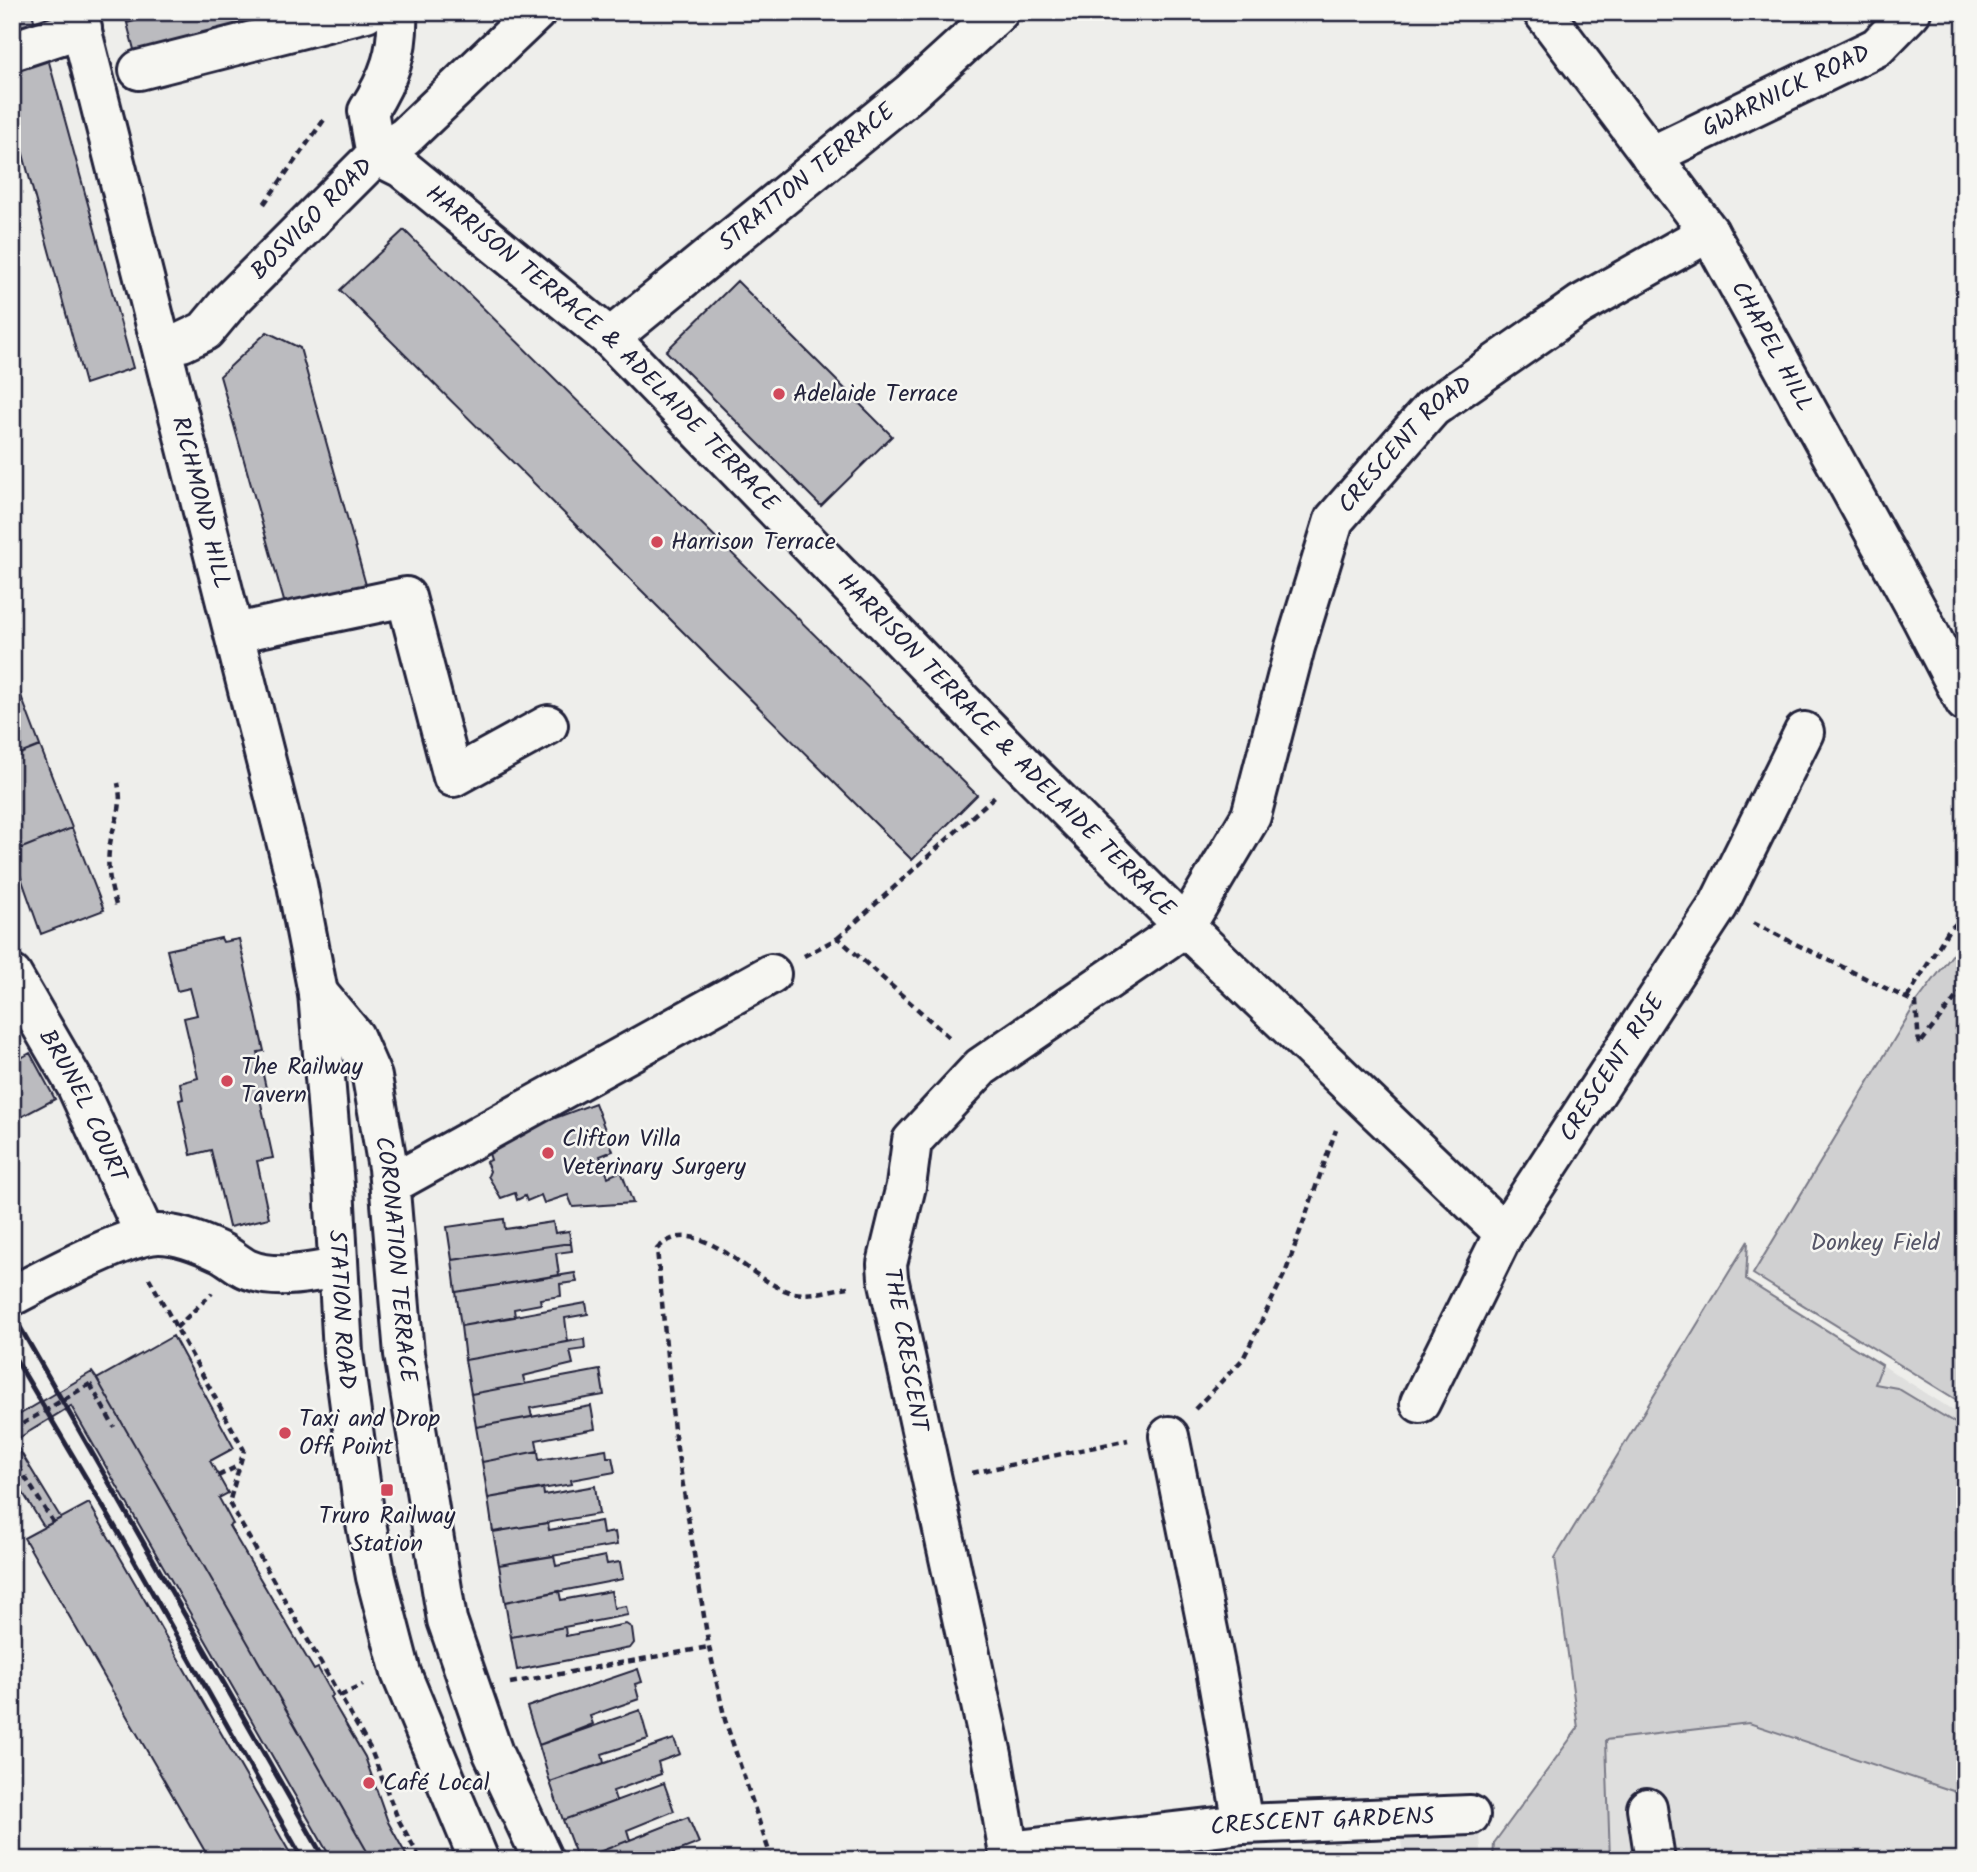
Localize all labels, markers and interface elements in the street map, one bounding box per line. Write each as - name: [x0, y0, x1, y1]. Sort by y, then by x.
- street label: GWARNICK ROAD: [1695, 34, 1877, 148]
- street label: STRATTON TERRACE: [710, 93, 904, 262]
- street label: BOSVIGO ROAD: [241, 148, 383, 290]
- street label: HARRISON TERRACE & ADELAIDE TERRACE: [417, 175, 789, 522]
- street label: CHAPEL HILL: [1720, 273, 1824, 419]
- street label: CRESCENT ROAD: [1328, 366, 1481, 523]
- place label: Adelaide Terrace: [793, 375, 958, 414]
- marker: Adelaide Terrace: [771, 386, 787, 402]
- street label: RICHMOND HILL: [160, 412, 241, 593]
- place label: Harrison Terrace: [671, 523, 836, 562]
- marker: Harrison Terrace: [649, 534, 665, 550]
- street label: HARRISON TERRACE & ADELAIDE TERRACE: [828, 564, 1185, 927]
- street label: CRESCENT RISE: [1549, 985, 1676, 1150]
- street label: BRUNEL COURT: [28, 1022, 139, 1191]
- place label: The Railway Tavern: [241, 1048, 363, 1115]
- marker: The Railway Tavern: [219, 1073, 235, 1089]
- place label: Clifton Villa Veterinary Surgery: [562, 1120, 747, 1187]
- street label: CORONATION TERRACE: [363, 1133, 428, 1387]
- marker: Clifton Villa Veterinary Surgery: [540, 1145, 556, 1161]
- park label: Donkey Field: [1811, 1224, 1941, 1263]
- street label: STATION ROAD: [317, 1229, 367, 1392]
- street label: THE CRESCENT: [871, 1265, 939, 1437]
- place label: Taxi and Drop Off Point: [299, 1400, 441, 1467]
- marker: Taxi and Drop Off Point: [277, 1425, 293, 1441]
- marker: Truro Railway Station: [379, 1482, 395, 1498]
- place label: Truro Railway Station: [319, 1497, 456, 1564]
- place label: Café Local: [383, 1764, 490, 1803]
- marker: Café Local: [361, 1775, 377, 1791]
- street label: CRESCENT GARDENS: [1208, 1797, 1435, 1847]

